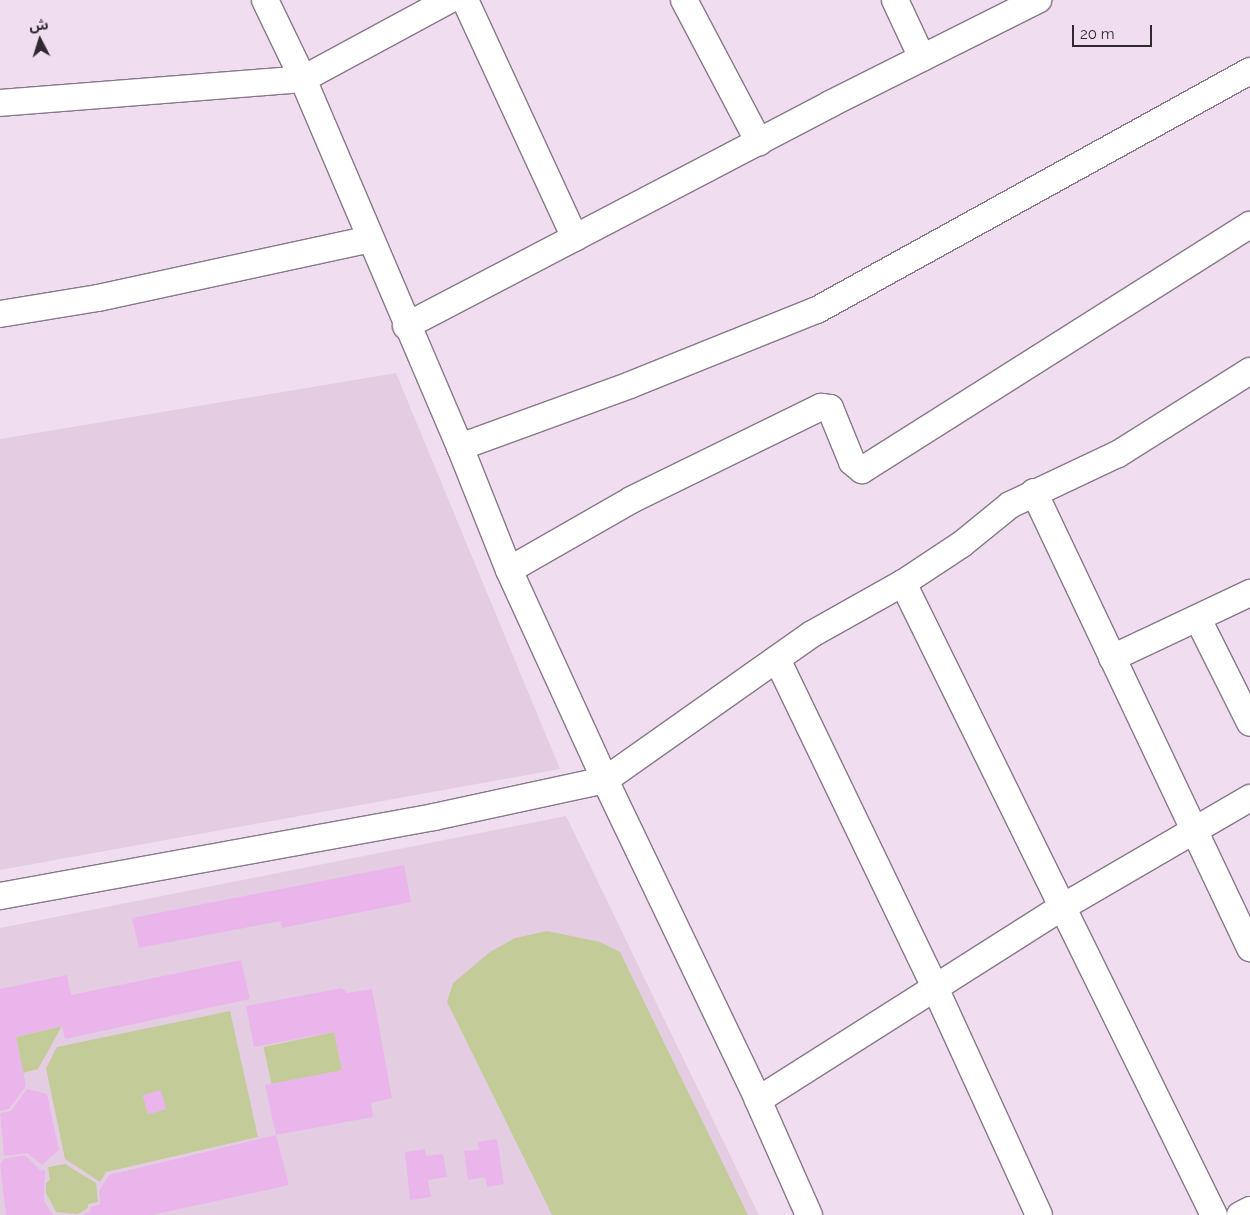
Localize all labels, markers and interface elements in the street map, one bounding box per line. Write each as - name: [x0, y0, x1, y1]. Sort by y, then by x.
- north arrow: [15, 15, 65, 65]
- scale bar: [1075, 15, 1155, 47]
- text: ش: [28, 16, 49, 34]
- text: 20 m: [1080, 25, 1115, 43]

